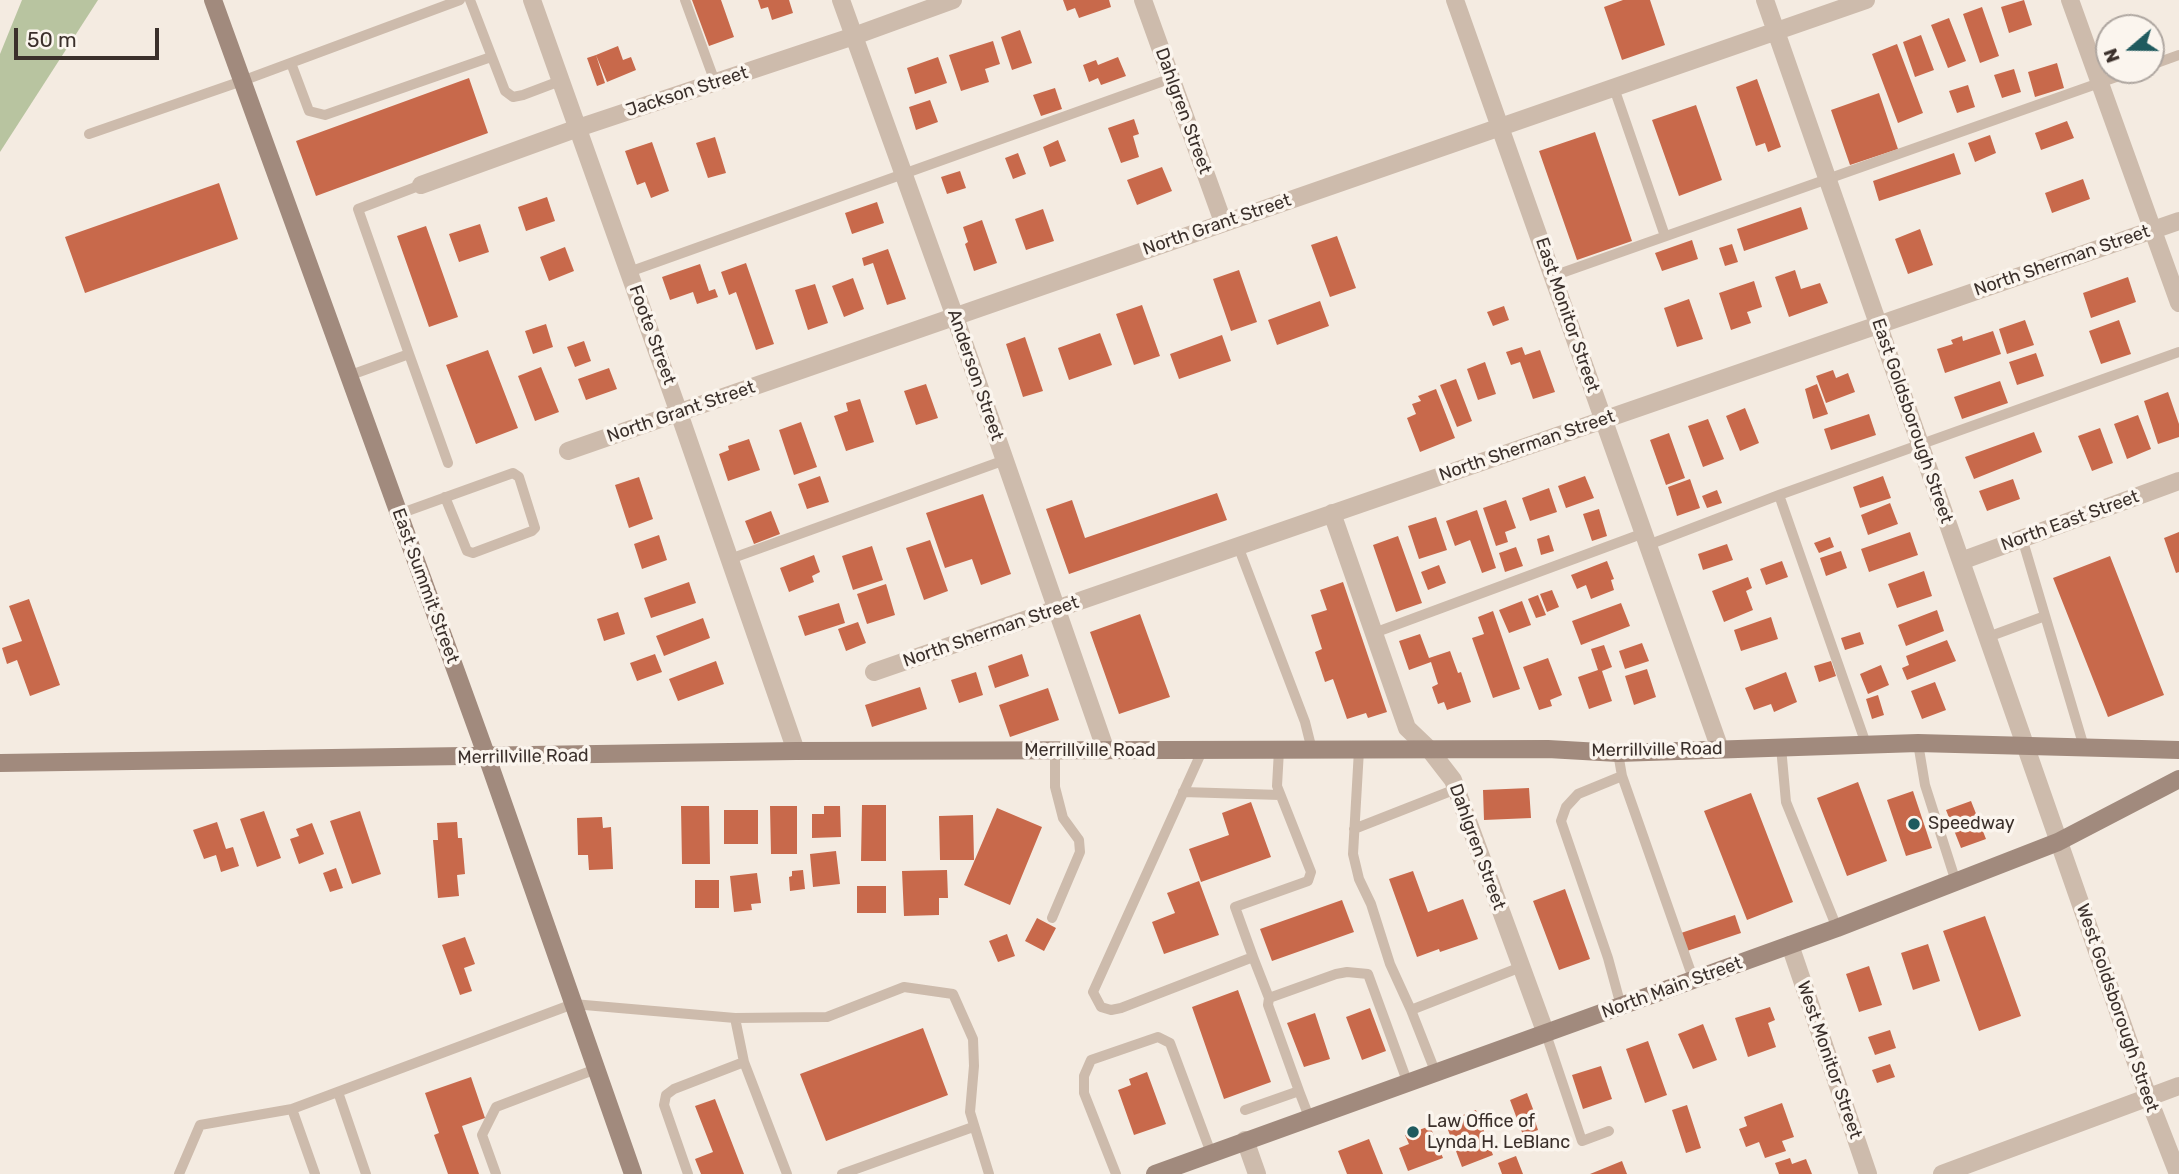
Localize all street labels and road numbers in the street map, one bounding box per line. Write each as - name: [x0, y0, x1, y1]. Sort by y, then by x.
- street label: Dahlgren Street: [1150, 45, 1216, 177]
- street label: Jackson Street: [623, 62, 751, 122]
- street label: North Grant Street: [1140, 190, 1294, 260]
- street label: North Sherman Street: [1971, 221, 2153, 301]
- street label: East Monitor Street: [1530, 235, 1604, 395]
- street label: Foote Street: [624, 282, 680, 388]
- street label: Anderson Street: [942, 306, 1008, 444]
- street label: East Goldsborough Street: [1867, 316, 1957, 526]
- street label: North Grant Street: [604, 377, 758, 447]
- street label: North Sherman Street: [1436, 406, 1618, 486]
- street label: North East Street: [1998, 486, 2142, 556]
- street label: East Summit Street: [387, 506, 463, 666]
- street label: North Sherman Street: [900, 592, 1082, 672]
- street label: Merrillville Road: [1591, 738, 1723, 762]
- street label: Merrillville Road: [1024, 740, 1156, 762]
- street label: Merrillville Road: [457, 745, 589, 769]
- street label: Dahlgren Street: [1444, 781, 1510, 913]
- street label: West Goldsborough Street: [2071, 901, 2163, 1115]
- street label: North Main Street: [1599, 953, 1745, 1023]
- street label: West Monitor Street: [1792, 978, 1866, 1142]

